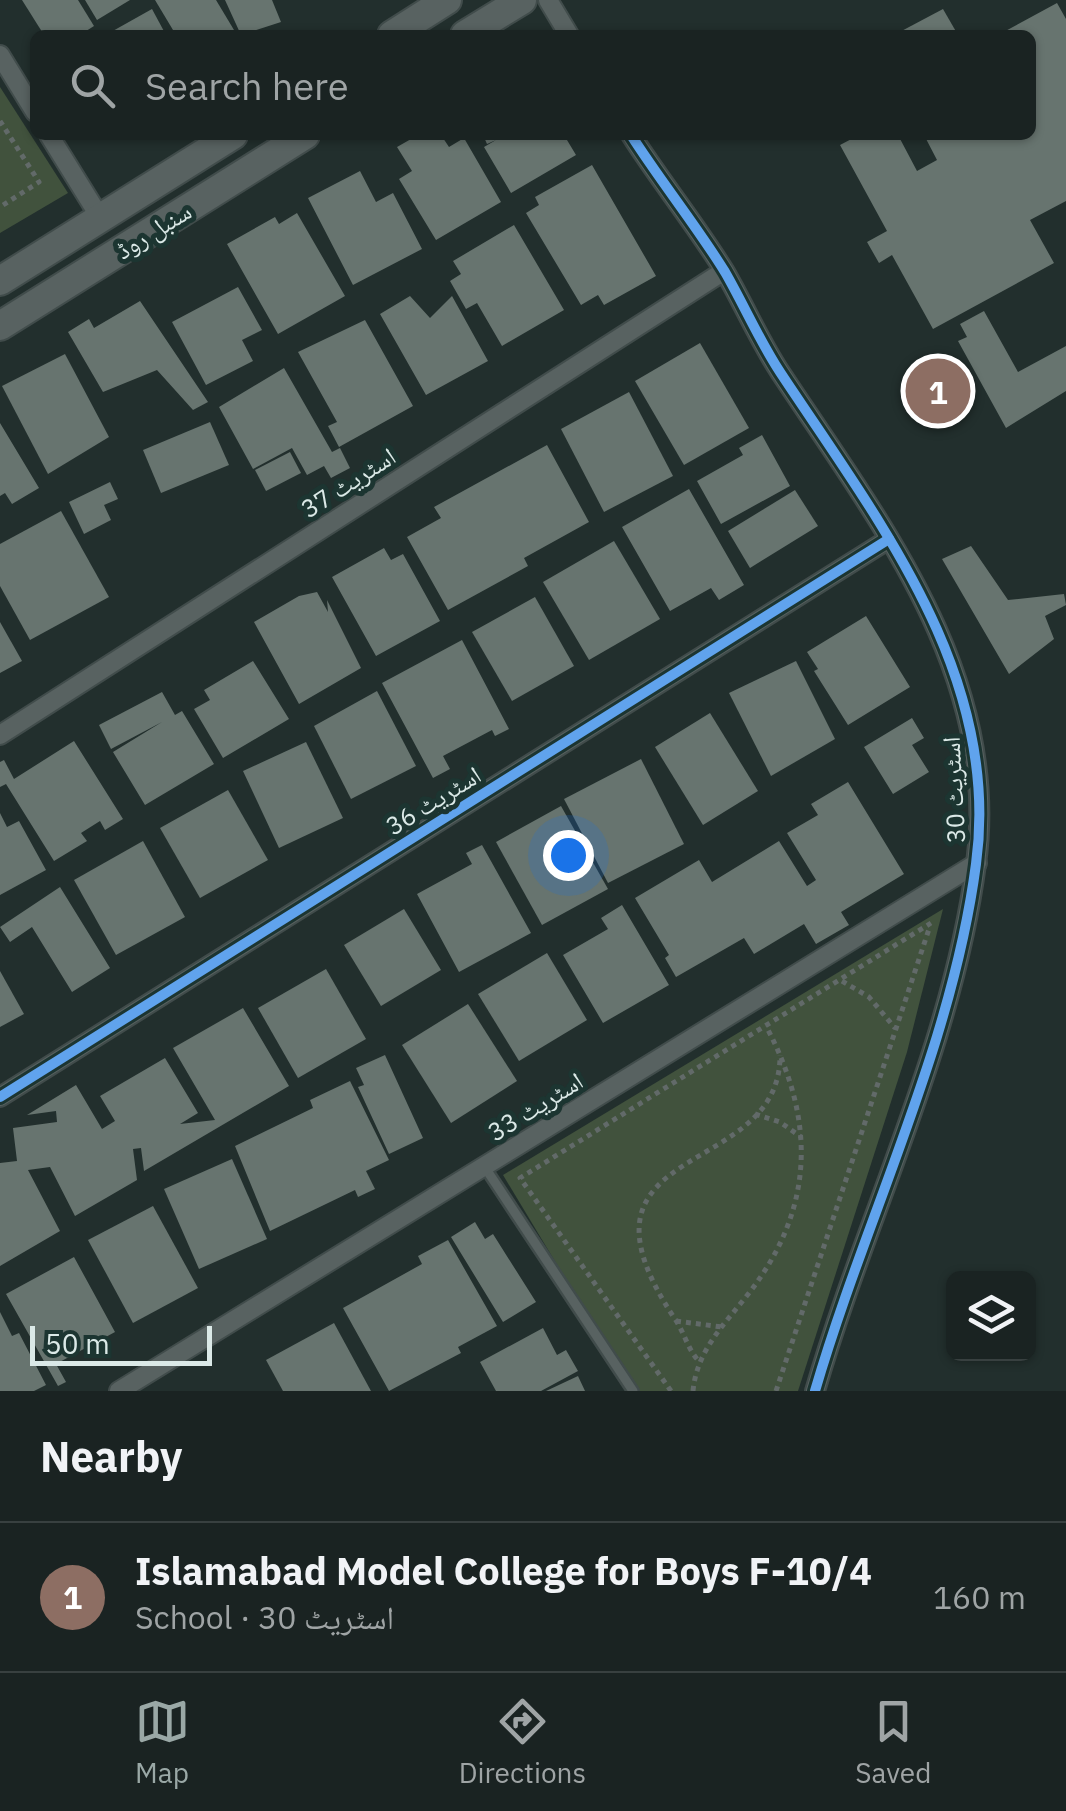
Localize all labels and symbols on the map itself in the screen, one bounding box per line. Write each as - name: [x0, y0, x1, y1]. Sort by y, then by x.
- street label: سنبل روڈ: [109, 194, 197, 266]
- pin: 1: [906, 354, 970, 428]
- street label: اسٹریٹ 37: [294, 439, 402, 525]
- street label: اسٹریٹ 30: [934, 736, 972, 844]
- street label: اسٹریٹ 36: [379, 758, 487, 842]
- your location: [543, 830, 594, 881]
- street label: اسٹریٹ 33: [481, 1064, 589, 1148]
- scale bar: [30, 1321, 212, 1366]

